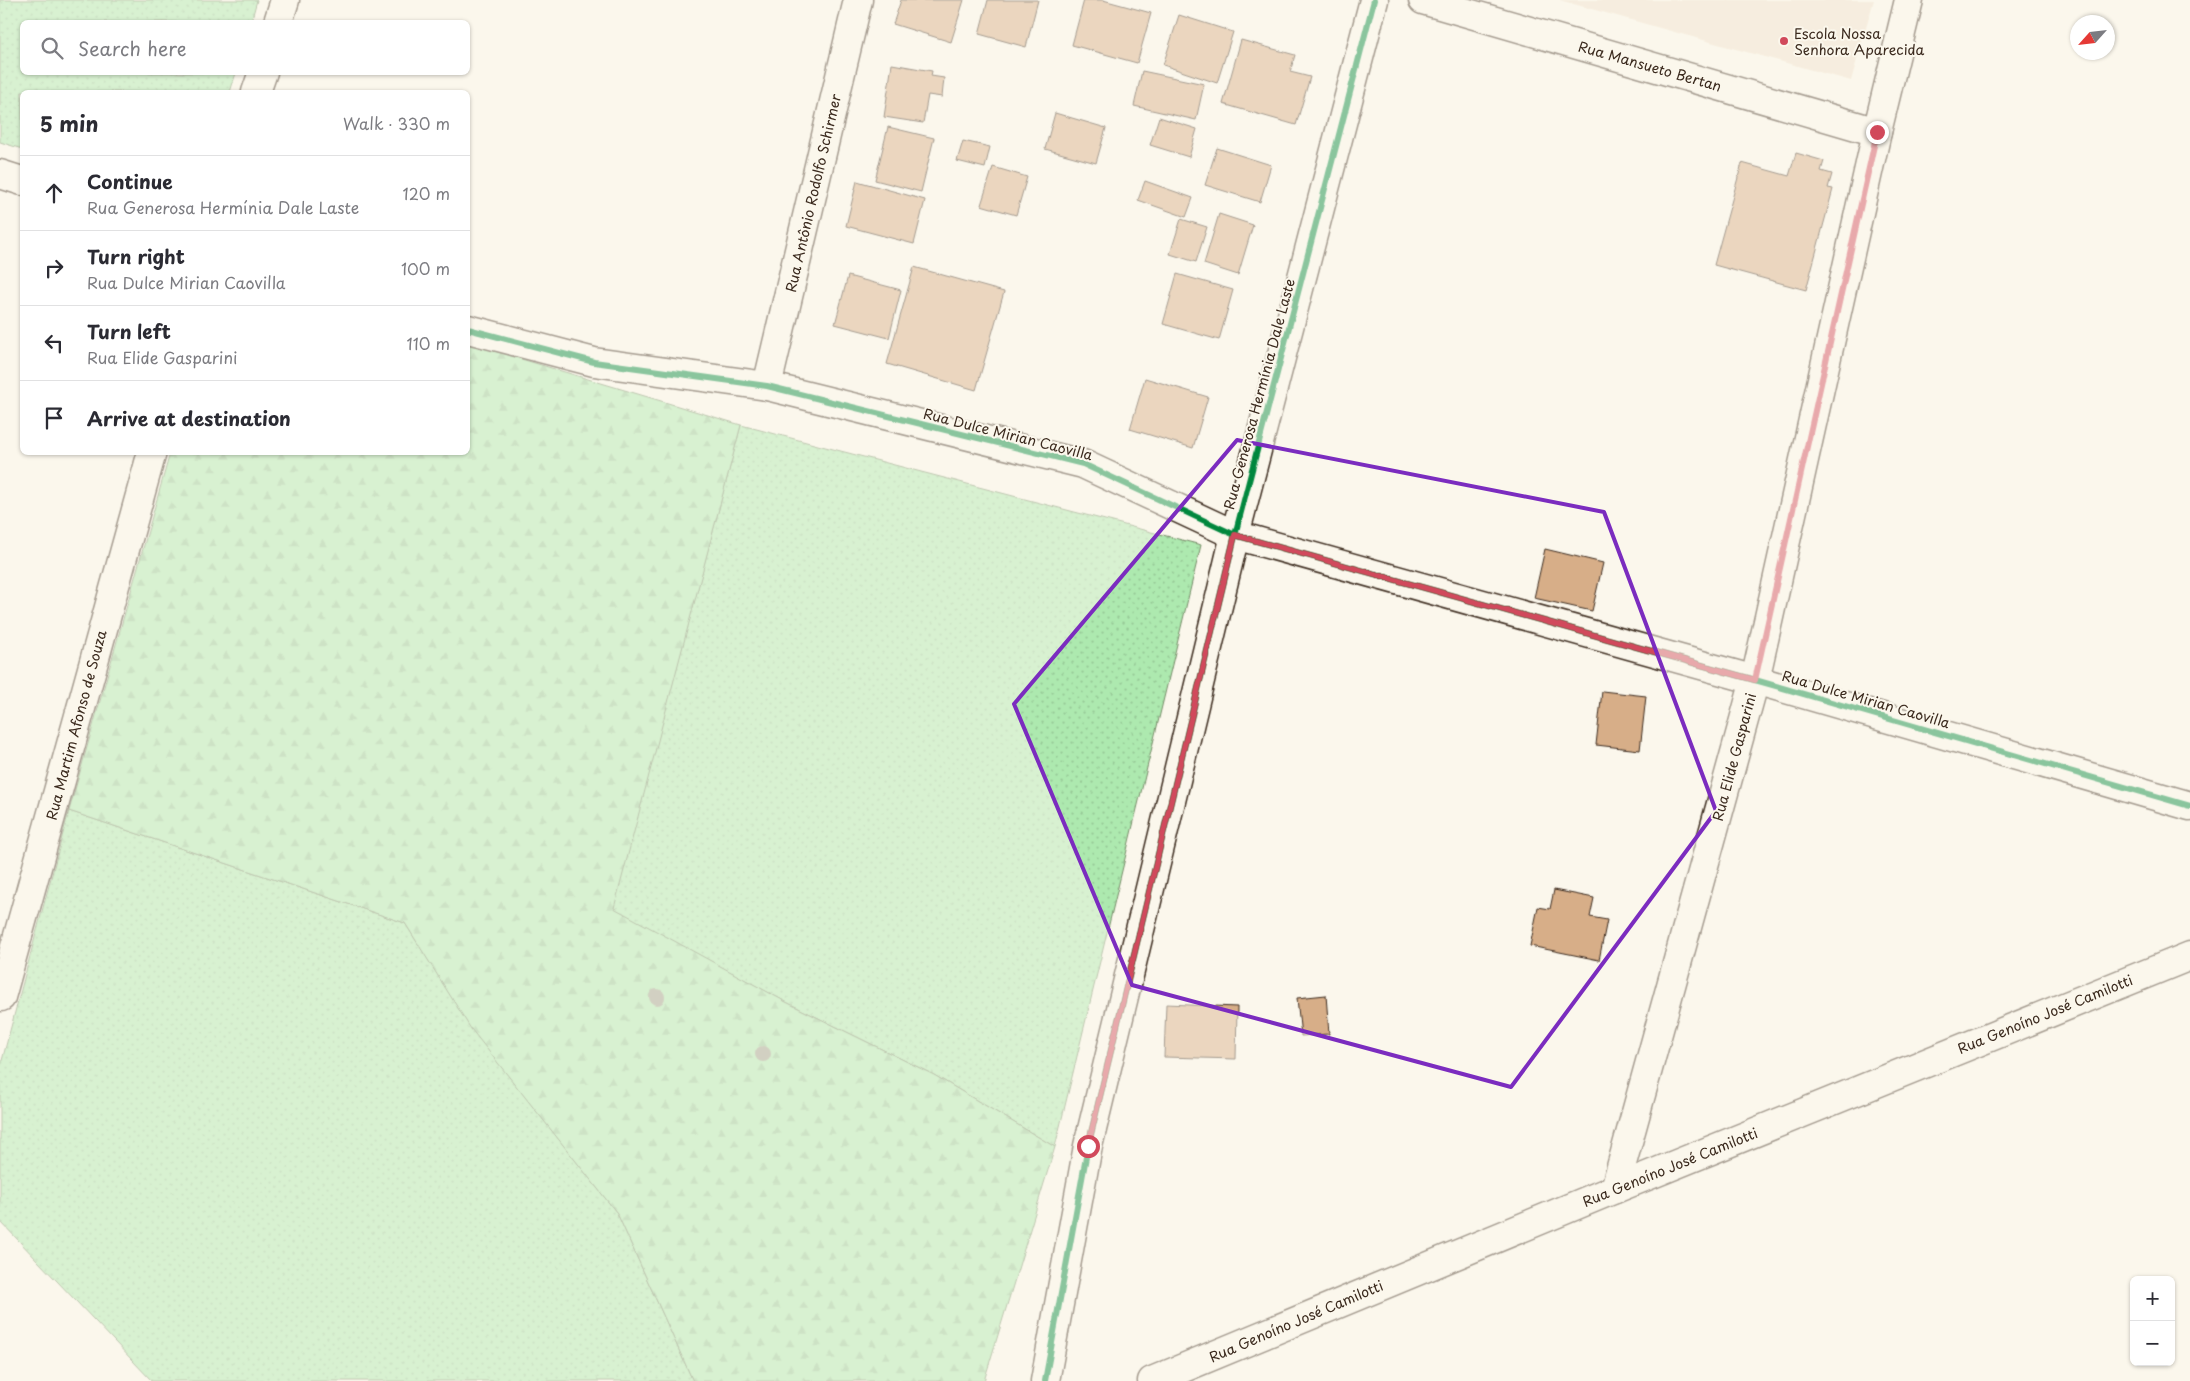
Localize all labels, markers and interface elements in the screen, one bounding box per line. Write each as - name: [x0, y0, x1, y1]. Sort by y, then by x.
- north arrow: [2070, 15, 2115, 60]
- search box: [20, 20, 470, 75]
- place label: Escola Nossa Senhora Aparecida: [1794, 23, 1925, 60]
- icon: search: [38, 34, 66, 62]
- text: Search here: [78, 34, 187, 62]
- street label: Rua Mansueto Bertan: [1576, 35, 1724, 97]
- marker: Escola Nossa Senhora Aparecida: [1778, 35, 1790, 47]
- street label: Rua Antônio Rodolfo Schirmer: [780, 91, 846, 294]
- text: 5 min: [40, 107, 98, 139]
- text: Walk · 330 m: [343, 111, 450, 135]
- route end: [1866, 121, 1889, 144]
- text: Continue: [87, 167, 173, 195]
- icon: ahead: [40, 179, 68, 207]
- text: 120 m: [403, 181, 450, 205]
- text: Rua Generosa Hermínia Dale Laste: [87, 195, 359, 219]
- text: Turn right: [87, 242, 185, 270]
- icon: right: [40, 254, 68, 282]
- text: 100 m: [401, 256, 450, 280]
- text: Rua Dulce Mirian Caovilla: [87, 270, 285, 294]
- street label: Rua Generosa Hermínia Dale Laste: [1218, 276, 1300, 512]
- text: Turn left: [87, 317, 171, 345]
- icon: left: [40, 329, 68, 357]
- text: 110 m: [407, 331, 450, 355]
- text: Rua Elide Gasparini: [87, 345, 238, 369]
- street label: Rua Dulce Mirian Caovilla: [921, 403, 1095, 465]
- icon: arrive: [40, 404, 68, 432]
- text: Arrive at destination: [87, 404, 291, 432]
- street label: Rua Martim Afonso de Souza: [40, 627, 112, 822]
- street label: Rua Dulce Mirian Caovilla: [1780, 665, 1953, 733]
- street label: Rua Elide Gasparini: [1707, 691, 1761, 823]
- street label: Rua Genoíno José Camilotti: [1954, 969, 2136, 1059]
- street label: Rua Genoíno José Camilotti: [1579, 1122, 1761, 1212]
- route start: [1077, 1135, 1100, 1158]
- street label: Rua Genoíno José Camilotti: [1206, 1275, 1386, 1367]
- map controls: [2130, 1276, 2175, 1366]
- button: +: [2130, 1276, 2175, 1321]
- button: −: [2130, 1321, 2175, 1366]

